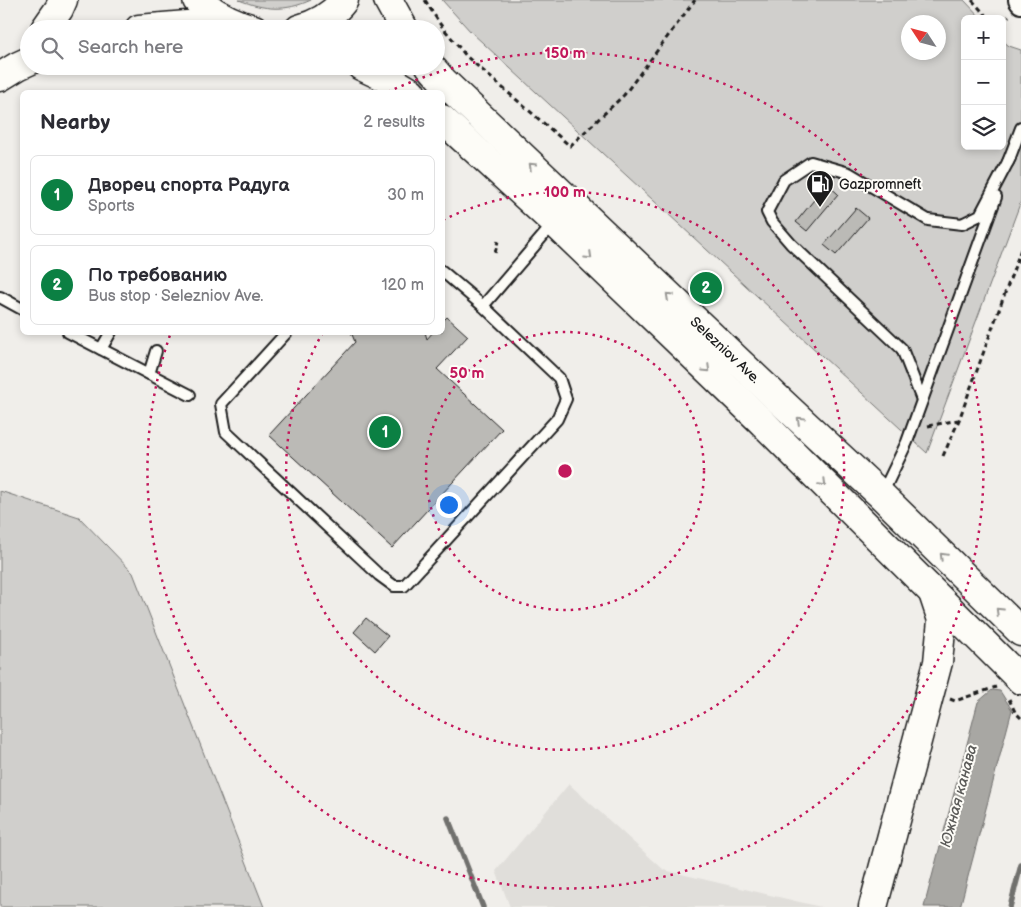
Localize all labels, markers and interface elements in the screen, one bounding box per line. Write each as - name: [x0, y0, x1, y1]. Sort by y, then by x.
- north arrow: [901, 15, 946, 60]
- map controls: [961, 15, 1006, 150]
- button: +: [961, 15, 1006, 60]
- search box: [20, 20, 445, 75]
- icon: search: [38, 34, 66, 62]
- text: Search here: [78, 36, 183, 59]
- text: 150 m: [544, 44, 586, 63]
- button: −: [961, 60, 1006, 105]
- button: layers: [961, 105, 1006, 150]
- text: Nearby: [40, 110, 110, 135]
- text: 2 results: [363, 113, 425, 132]
- one-way arrow: [528, 163, 537, 172]
- fuel station icon: Gazpromneft: [805, 169, 835, 208]
- text: Дворец спорта Радуга: [88, 174, 290, 197]
- place label: Gazpromneft: [839, 176, 922, 193]
- text: 100 m: [544, 183, 586, 202]
- text: 1: [54, 186, 60, 205]
- text: 30 m: [387, 186, 424, 205]
- text: Sports: [88, 197, 135, 216]
- one-way arrow: [584, 250, 593, 259]
- text: По требованию: [88, 264, 227, 287]
- pin: 2: [690, 269, 722, 307]
- text: 2: [52, 276, 62, 295]
- text: 120 m: [381, 276, 424, 295]
- text: Bus stop · Selezniov Ave.: [88, 287, 263, 306]
- one-way arrow: [665, 293, 674, 302]
- street label: Selezniov Ave.: [686, 313, 764, 387]
- one-way arrow: [701, 363, 710, 372]
- text: 50 m: [450, 364, 485, 383]
- pin: 1: [369, 413, 401, 451]
- one-way arrow: [796, 417, 805, 426]
- centre of rings: [556, 462, 574, 480]
- one-way arrow: [817, 477, 826, 486]
- your location: [436, 492, 462, 518]
- one-way arrow: [940, 553, 949, 562]
- one-way arrow: [996, 608, 1005, 617]
- water label: Южная канава: [936, 742, 982, 850]

